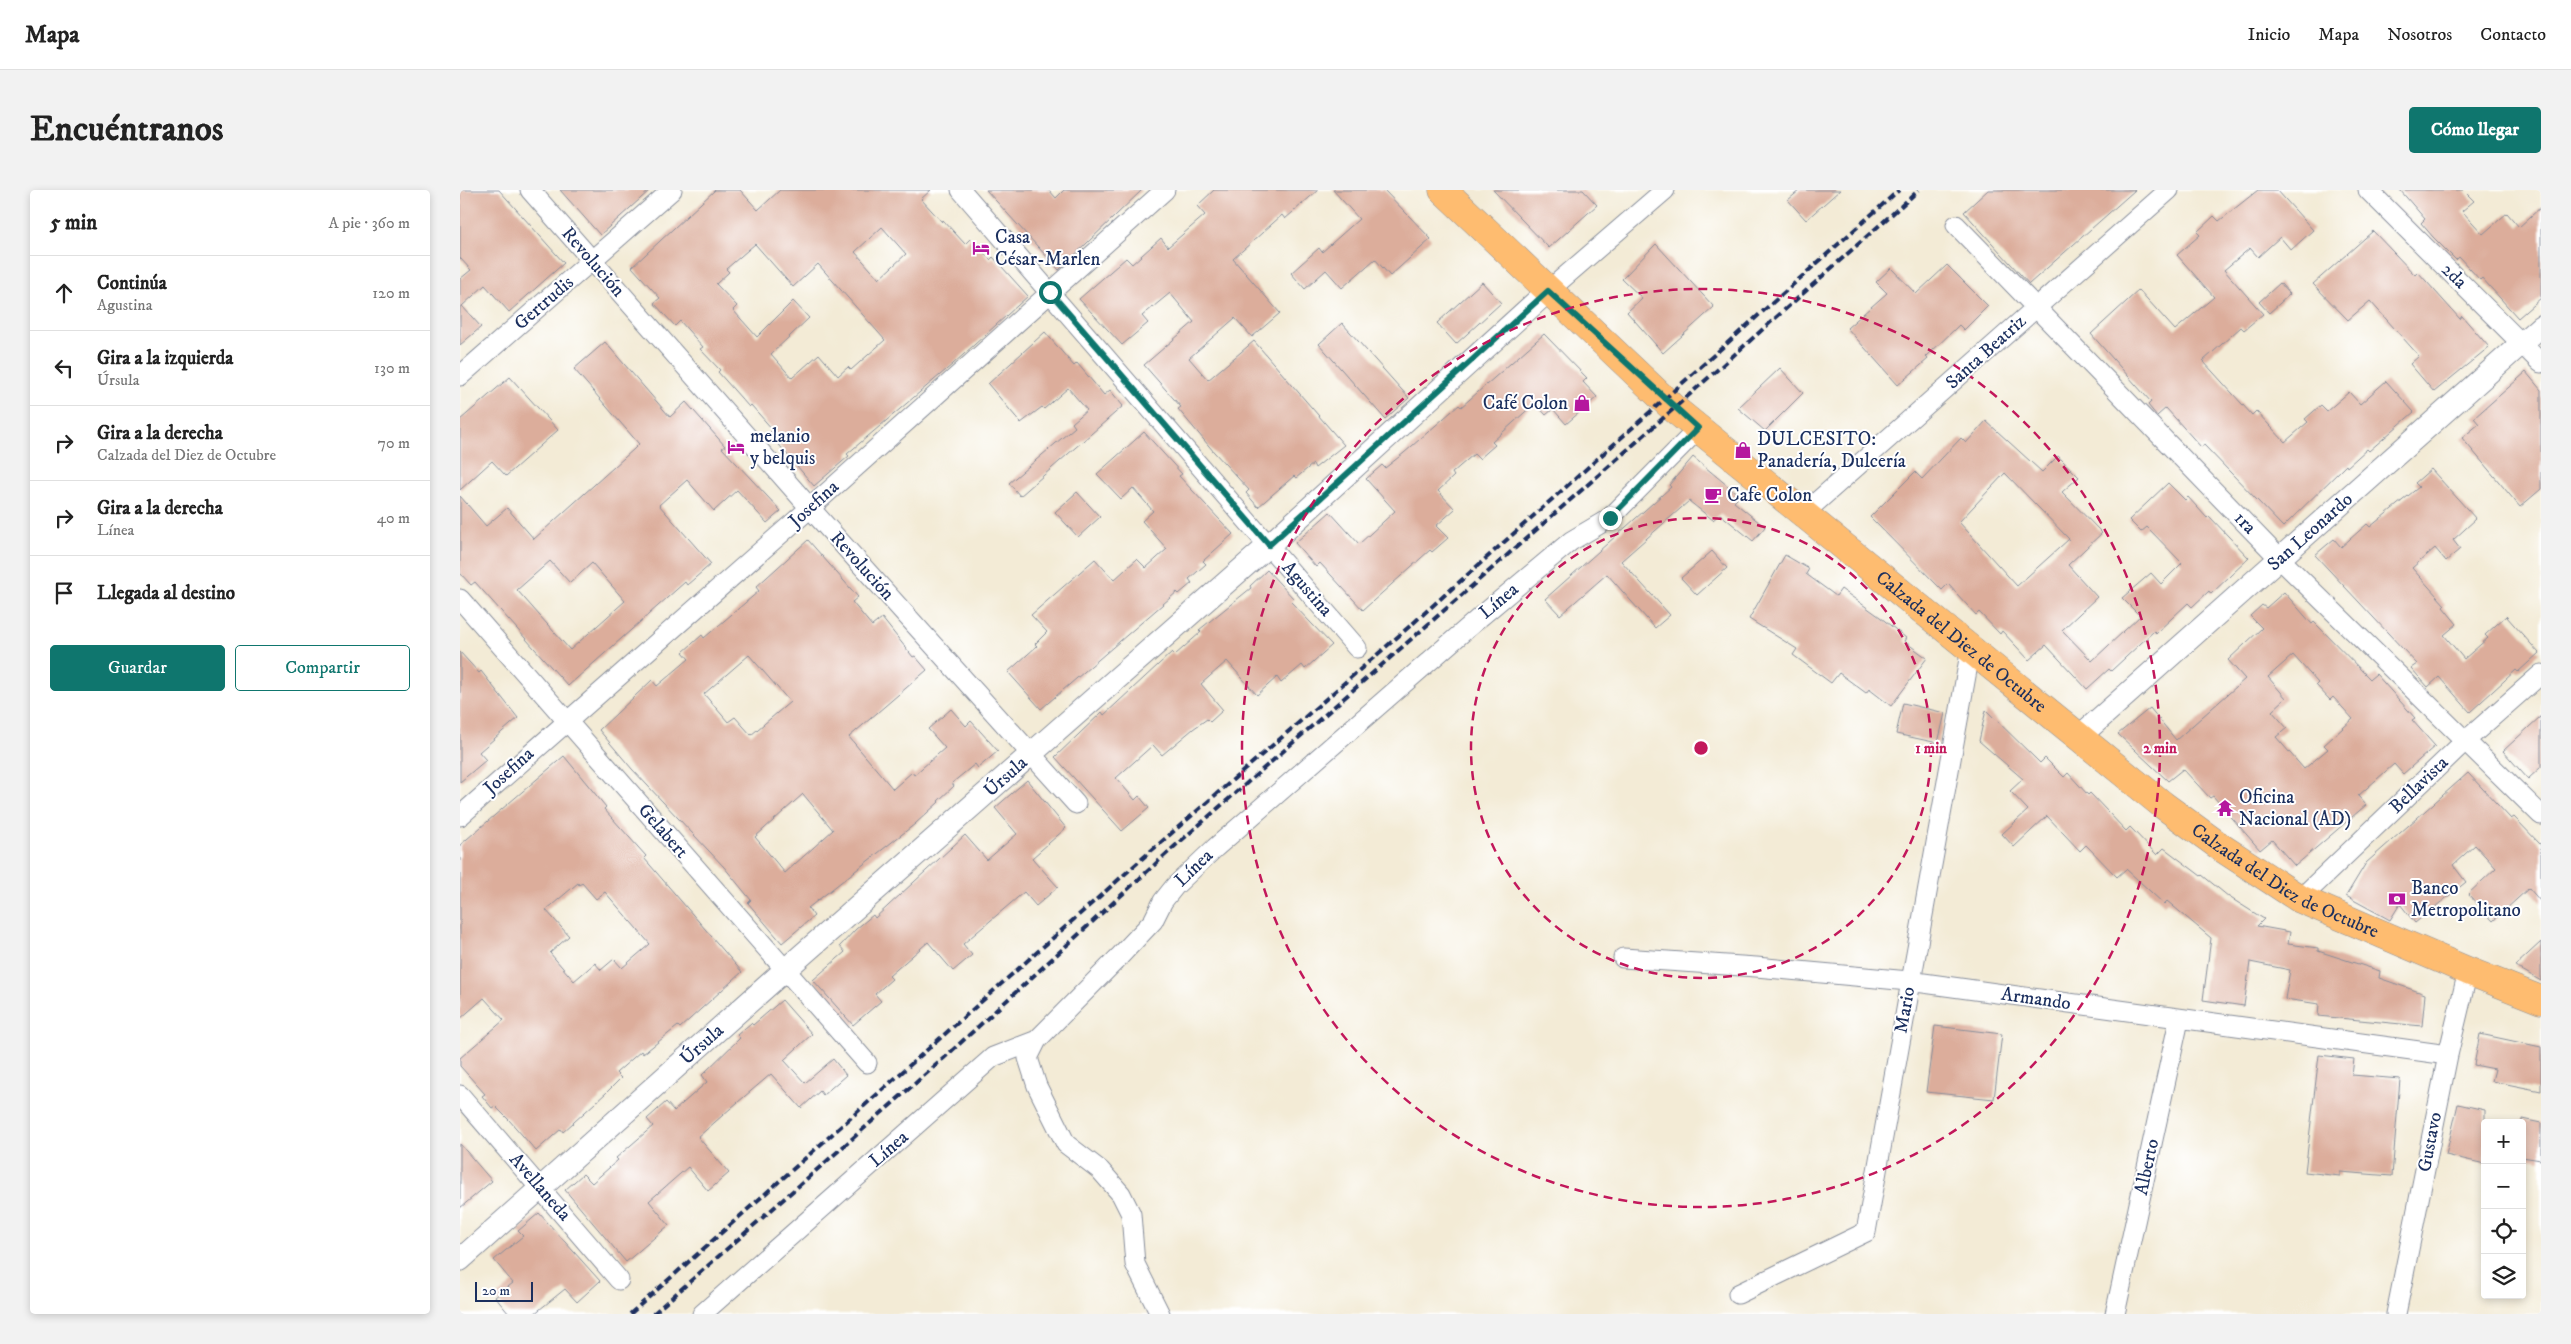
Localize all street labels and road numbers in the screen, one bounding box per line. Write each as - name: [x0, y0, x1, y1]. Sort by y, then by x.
- street label: Revolución: [556, 222, 630, 302]
- street label: 2da: [2436, 258, 2472, 294]
- street label: Gertrudis: [510, 271, 578, 335]
- street label: Santa Beatriz: [1941, 310, 2031, 394]
- street label: Josefina: [783, 476, 844, 534]
- street label: San Leonardo: [2262, 488, 2357, 576]
- street label: 1ra: [2229, 507, 2261, 539]
- street label: Revolución: [825, 527, 899, 605]
- street label: Agustina: [1277, 557, 1337, 621]
- street label: Calzada del Diez de Octubre: [1871, 566, 2051, 718]
- street label: Línea: [1475, 578, 1523, 624]
- street label: Josefina: [478, 743, 539, 801]
- street label: Úrsula: [978, 751, 1032, 802]
- street label: Bellavista: [2385, 751, 2453, 819]
- street label: Gelabert: [633, 799, 693, 863]
- street label: Calzada del Diez de Octubre: [2187, 818, 2383, 943]
- street label: Línea: [1170, 844, 1218, 892]
- street label: Armando: [2000, 983, 2072, 1015]
- street label: Mario: [1890, 985, 1920, 1035]
- street label: Úrsula: [674, 1019, 728, 1070]
- street label: Gustavo: [2413, 1110, 2447, 1174]
- street label: Línea: [865, 1126, 913, 1172]
- street label: Alberto: [2130, 1137, 2164, 1197]
- street label: Avellaneda: [504, 1148, 576, 1226]

